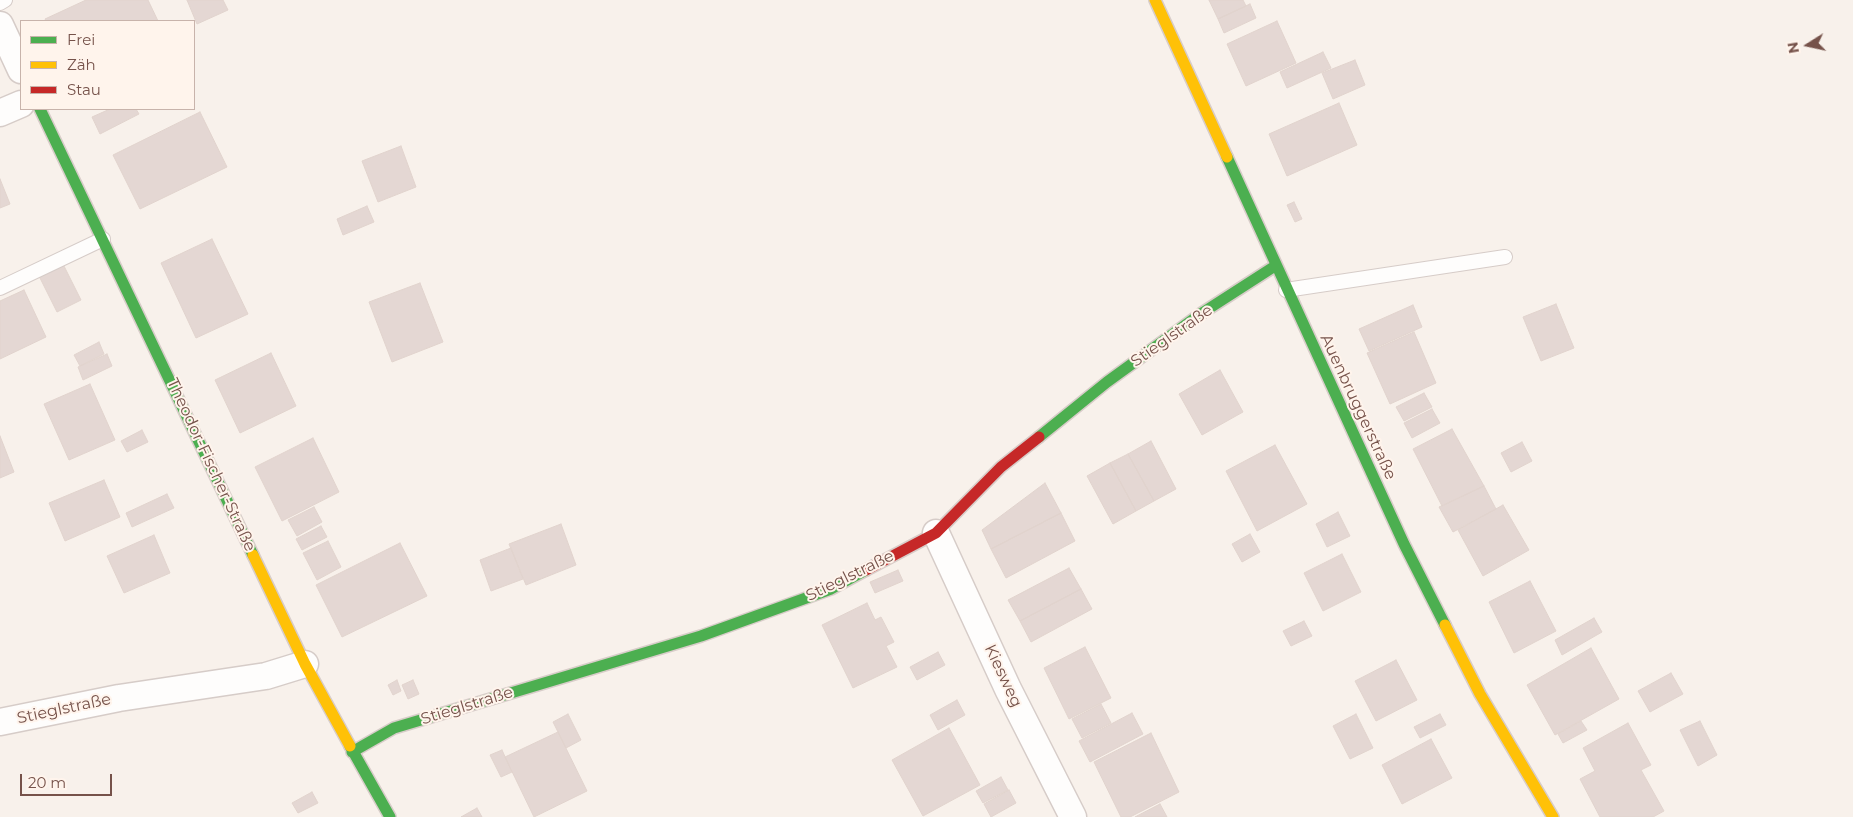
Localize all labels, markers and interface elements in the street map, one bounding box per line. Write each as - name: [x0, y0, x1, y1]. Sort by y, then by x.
- legend: [20, 20, 195, 110]
- north arrow: [1783, 20, 1833, 70]
- text: Frei: [67, 30, 95, 49]
- text: N: [1783, 40, 1803, 55]
- text: Zäh: [67, 55, 96, 74]
- text: Stau: [67, 80, 101, 99]
- street label: Stieglstraße: [1127, 301, 1217, 371]
- street label: Auenbruggerstraße: [1316, 331, 1400, 483]
- street label: Theodor-Fischer-Straße: [162, 376, 260, 554]
- street label: Stieglstraße: [803, 546, 897, 606]
- street label: Kiesweg: [980, 641, 1026, 711]
- street label: Stieglstraße: [419, 683, 515, 729]
- street label: Stieglstraße: [15, 690, 113, 728]
- scale bar: [22, 764, 115, 796]
- text: 20 m: [28, 773, 66, 792]

